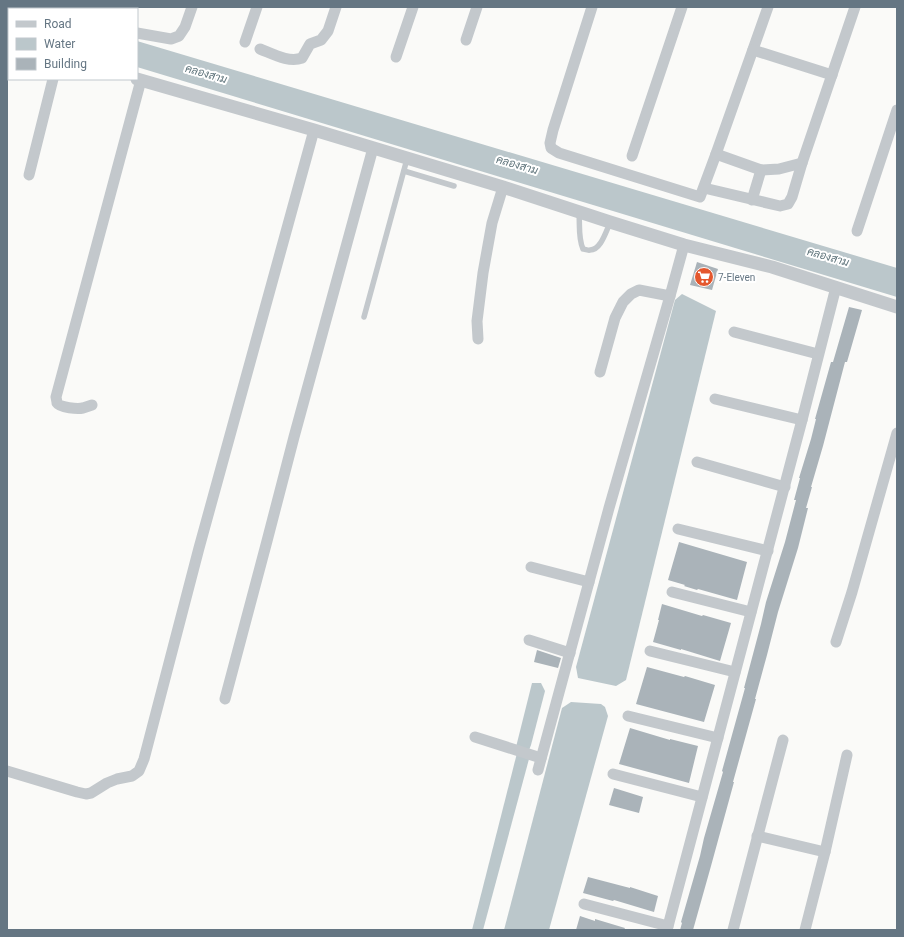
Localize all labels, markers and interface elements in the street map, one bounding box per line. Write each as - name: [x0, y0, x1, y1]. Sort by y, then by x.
- legend: [8, 8, 138, 80]
- text: Road: [44, 17, 72, 31]
- text: Water: [44, 37, 75, 51]
- text: Building: [44, 57, 87, 71]
- water label: คลองสาม: [184, 62, 229, 86]
- water label: คลองสาม: [495, 153, 540, 177]
- water label: คลองสาม: [806, 245, 851, 269]
- supermarket icon: 7-Eleven: [693, 266, 715, 288]
- place label: 7-Eleven: [718, 272, 755, 283]

